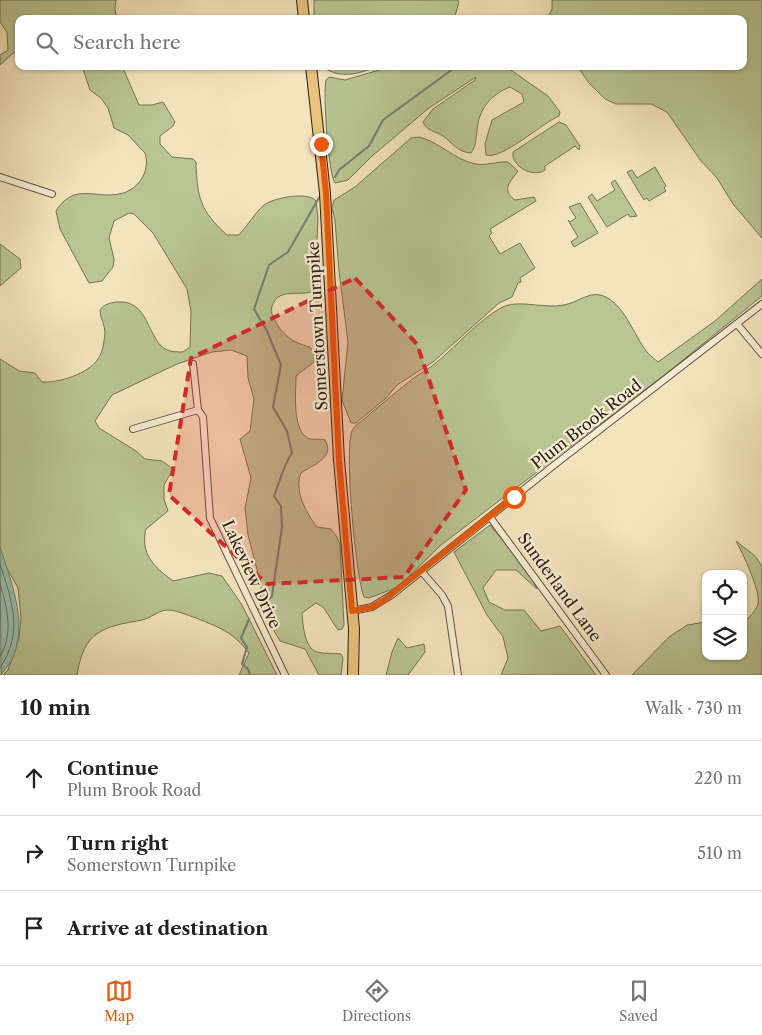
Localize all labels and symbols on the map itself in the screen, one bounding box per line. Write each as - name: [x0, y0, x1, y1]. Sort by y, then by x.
- route end: [310, 133, 333, 156]
- street label: Somerstown Turnpike: [303, 241, 331, 411]
- street label: Plum Brook Road: [527, 375, 645, 473]
- route start: [503, 486, 526, 509]
- street label: Lakeview Drive: [218, 517, 286, 631]
- street label: Sunderland Lane: [514, 529, 606, 645]

